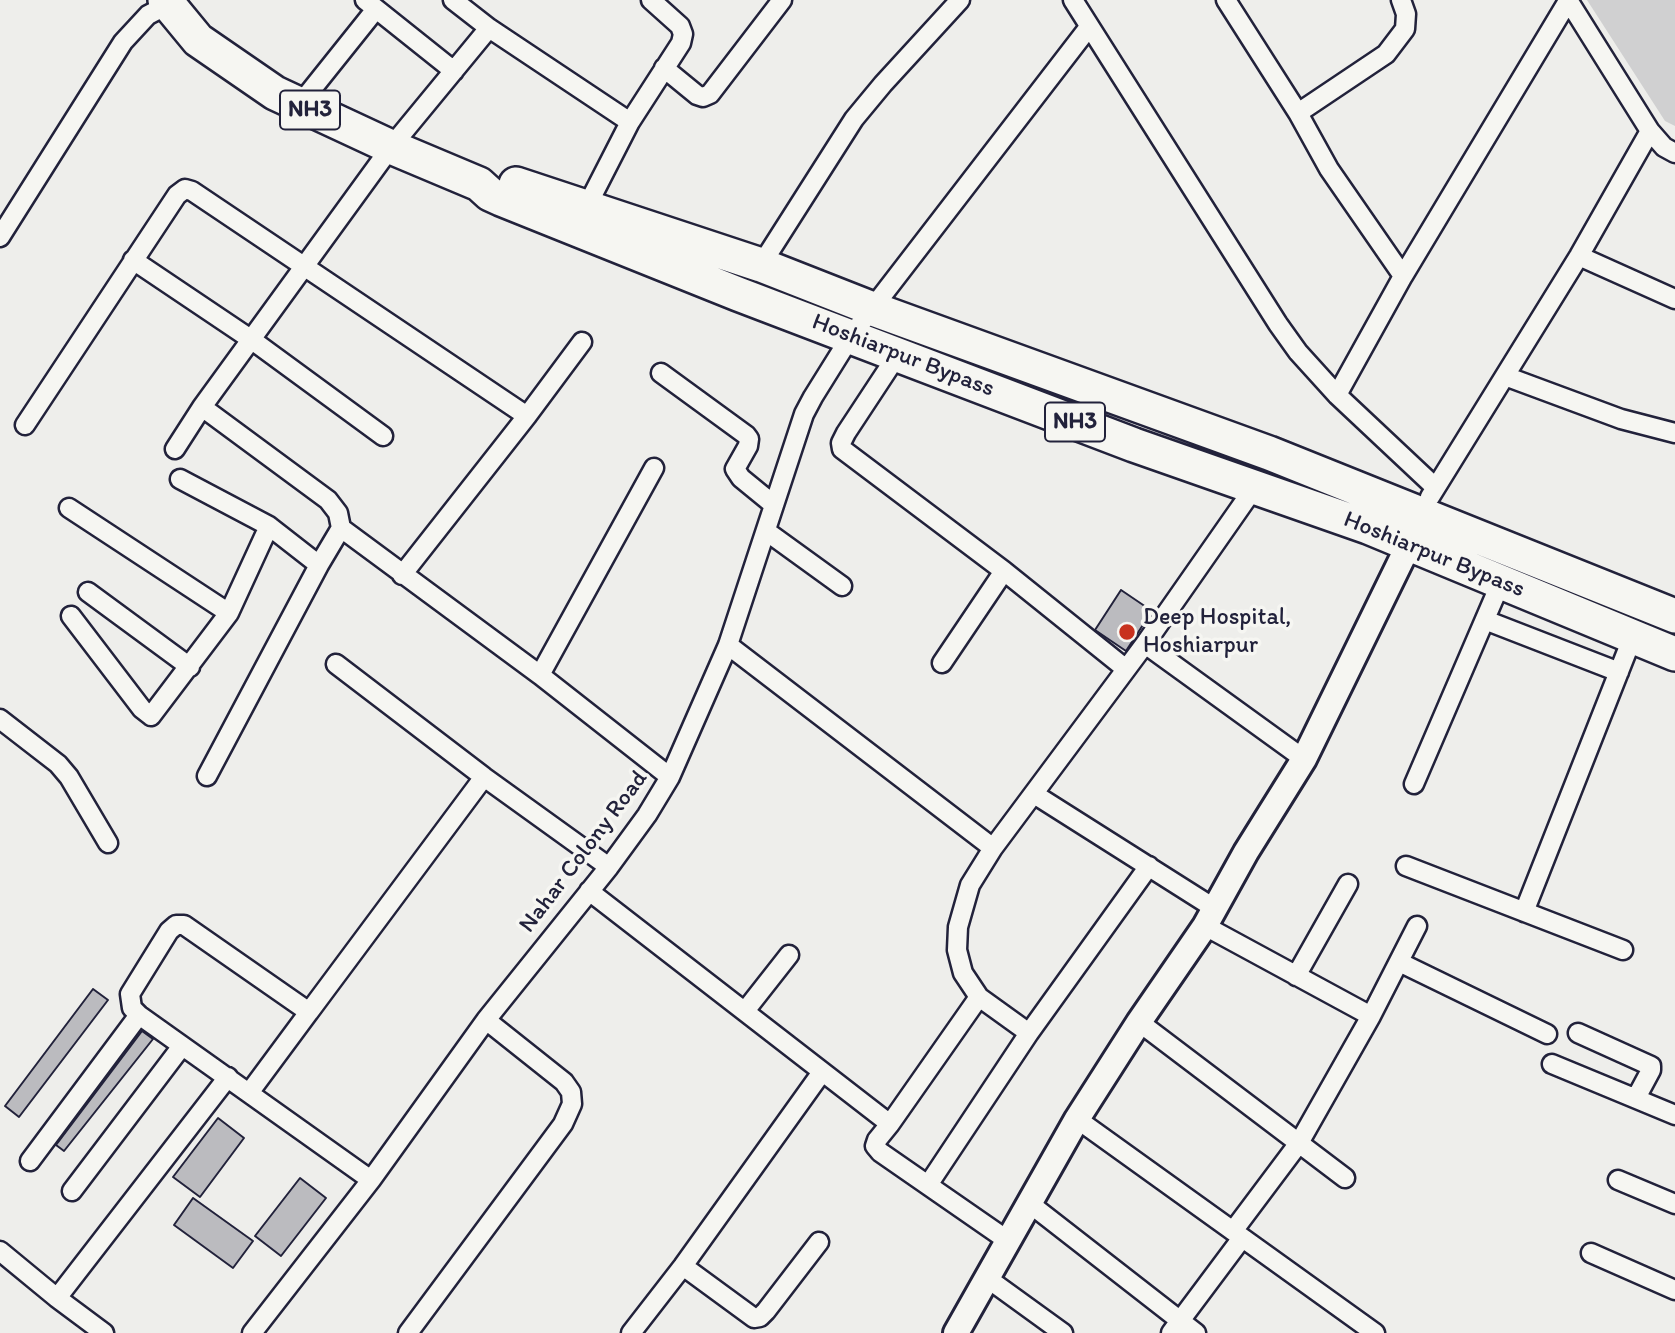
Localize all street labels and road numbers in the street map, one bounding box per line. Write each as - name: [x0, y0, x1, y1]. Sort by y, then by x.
- road number: NH3: [280, 90, 340, 130]
- street label: Hoshiarpur Bypass: [808, 308, 998, 404]
- road number: NH3: [1045, 402, 1105, 442]
- street label: Hoshiarpur Bypass: [1339, 506, 1529, 604]
- street label: Nahar Colony Road: [514, 765, 654, 939]

